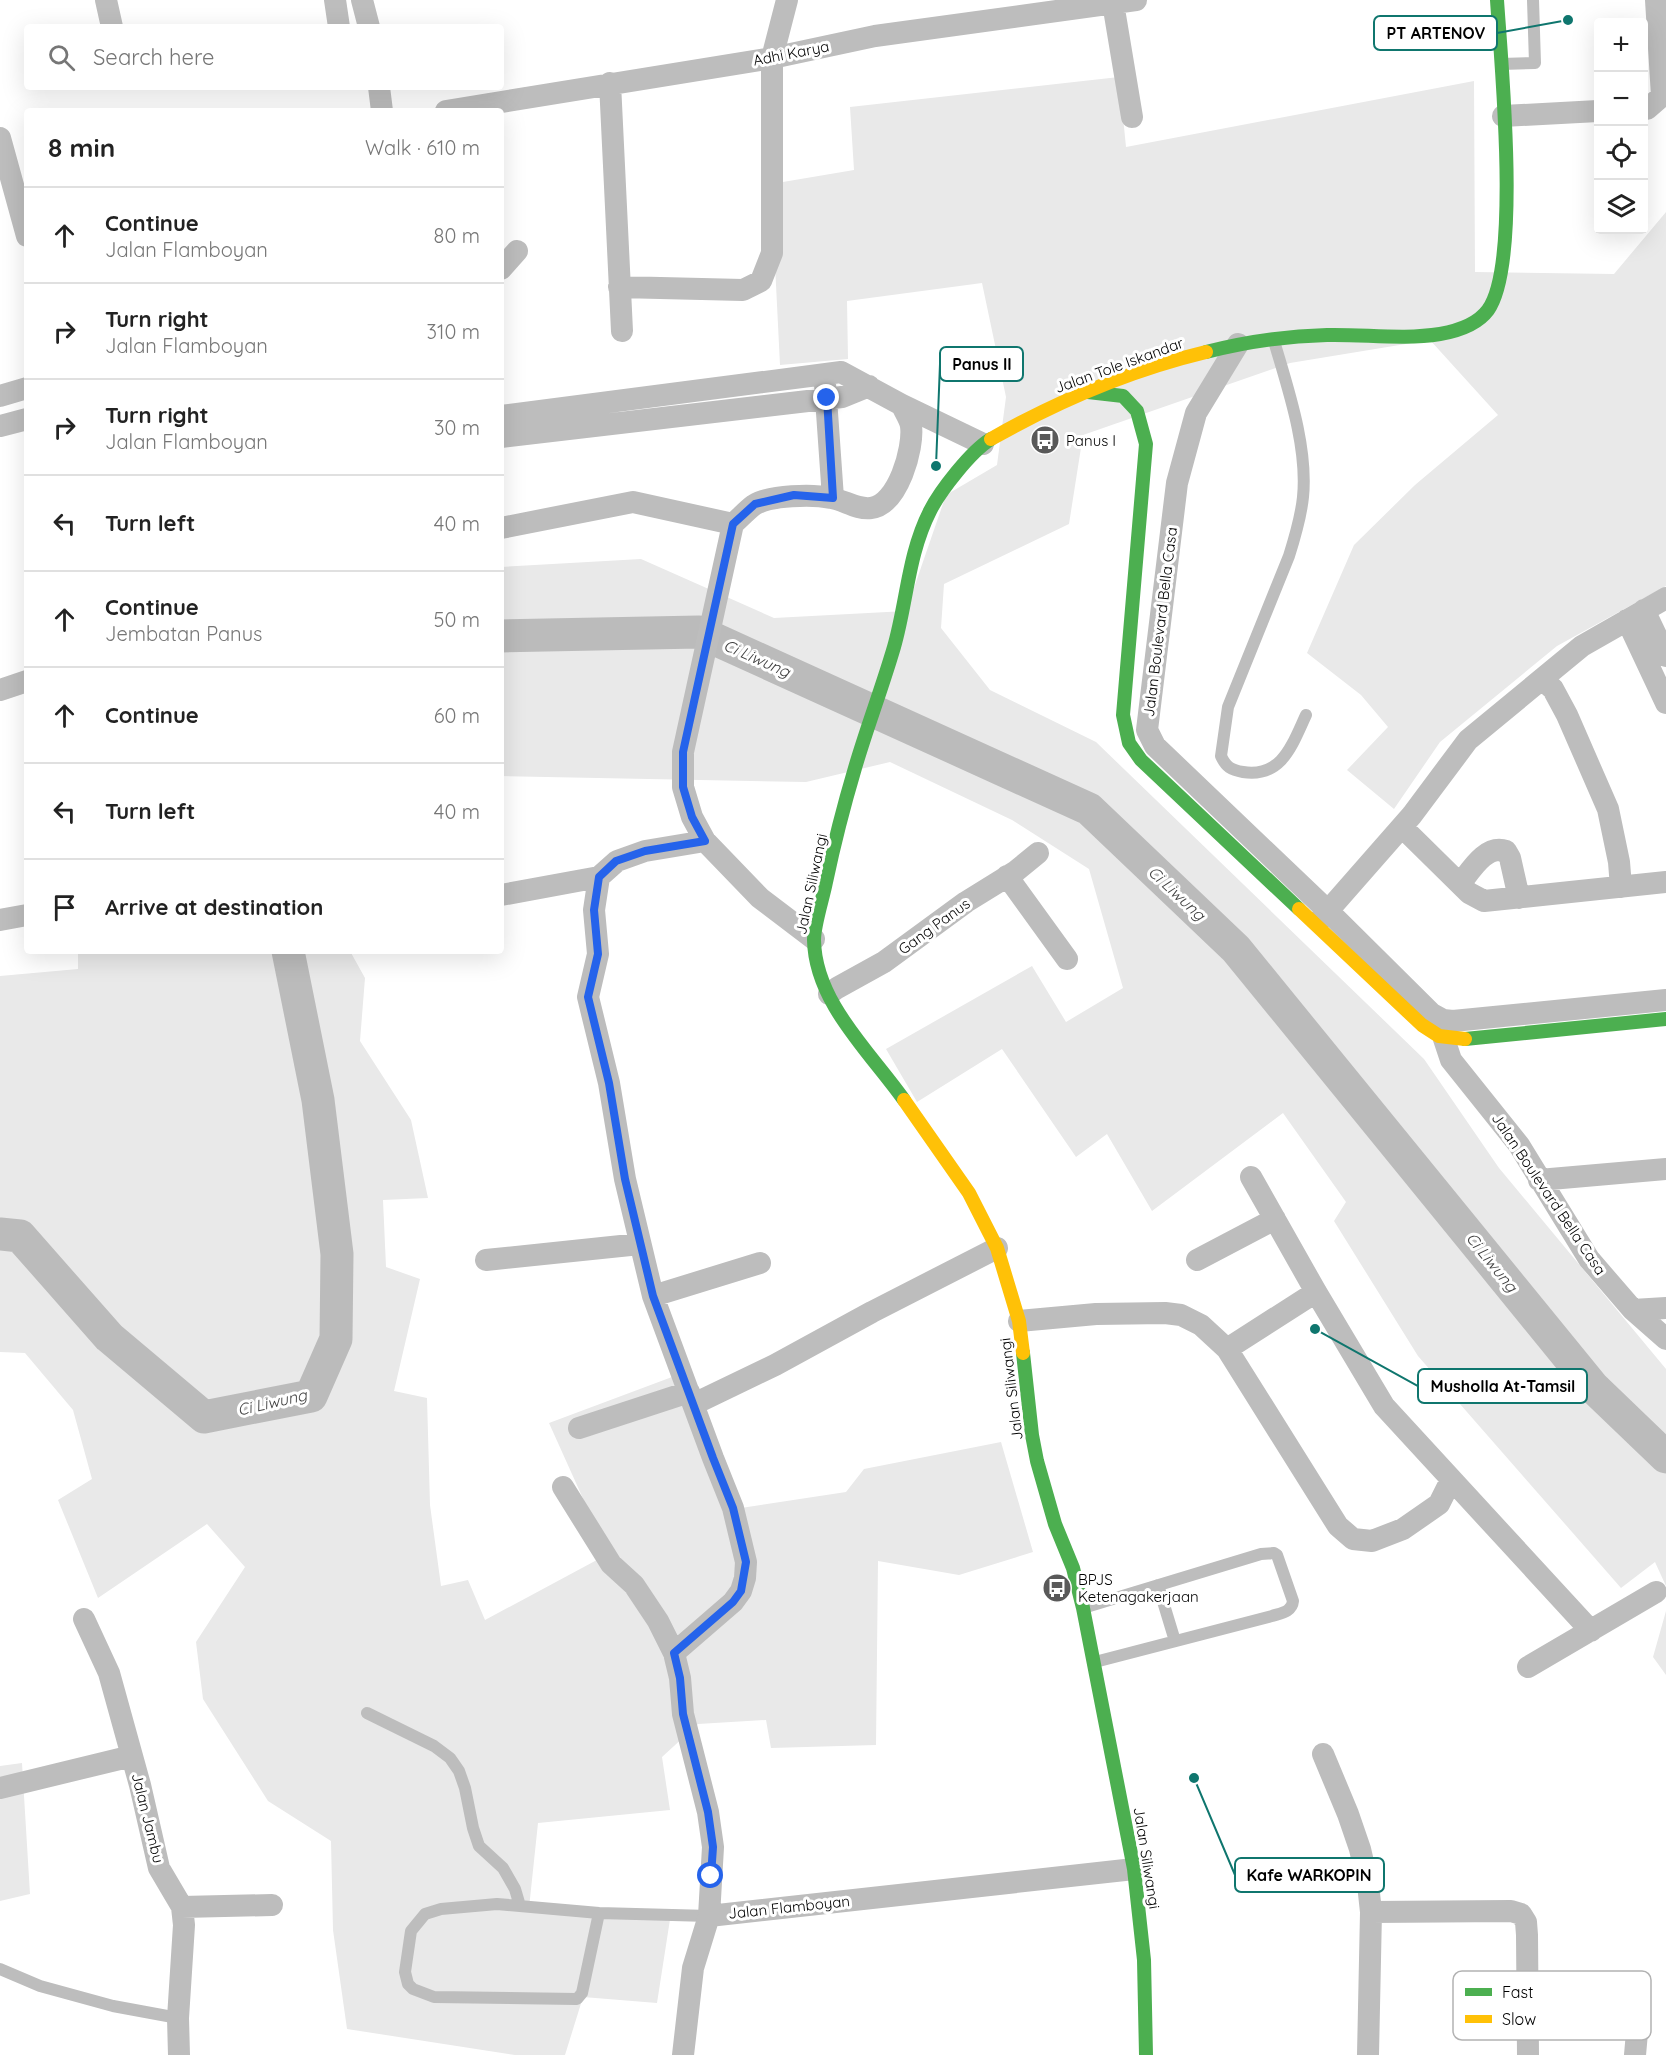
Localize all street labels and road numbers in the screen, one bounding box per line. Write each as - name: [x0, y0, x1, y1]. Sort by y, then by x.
- street label: Adhi Karya: [751, 36, 831, 70]
- street label: Jalan Tole Iskandar: [1052, 333, 1186, 397]
- street label: Jalan Boulevard Bella Casa: [1139, 526, 1181, 718]
- street label: Jalan Siliwangi: [791, 832, 831, 936]
- street label: Gang Panus: [894, 894, 974, 958]
- street label: Jalan Boulevard Bella Casa: [1488, 1109, 1610, 1279]
- street label: Jalan Siliwangi: [995, 1337, 1027, 1441]
- street label: Jalan Jambu: [128, 1771, 168, 1865]
- street label: Jalan Siliwangi: [1130, 1806, 1164, 1910]
- street label: Jalan Flamboyan: [727, 1891, 851, 1923]

